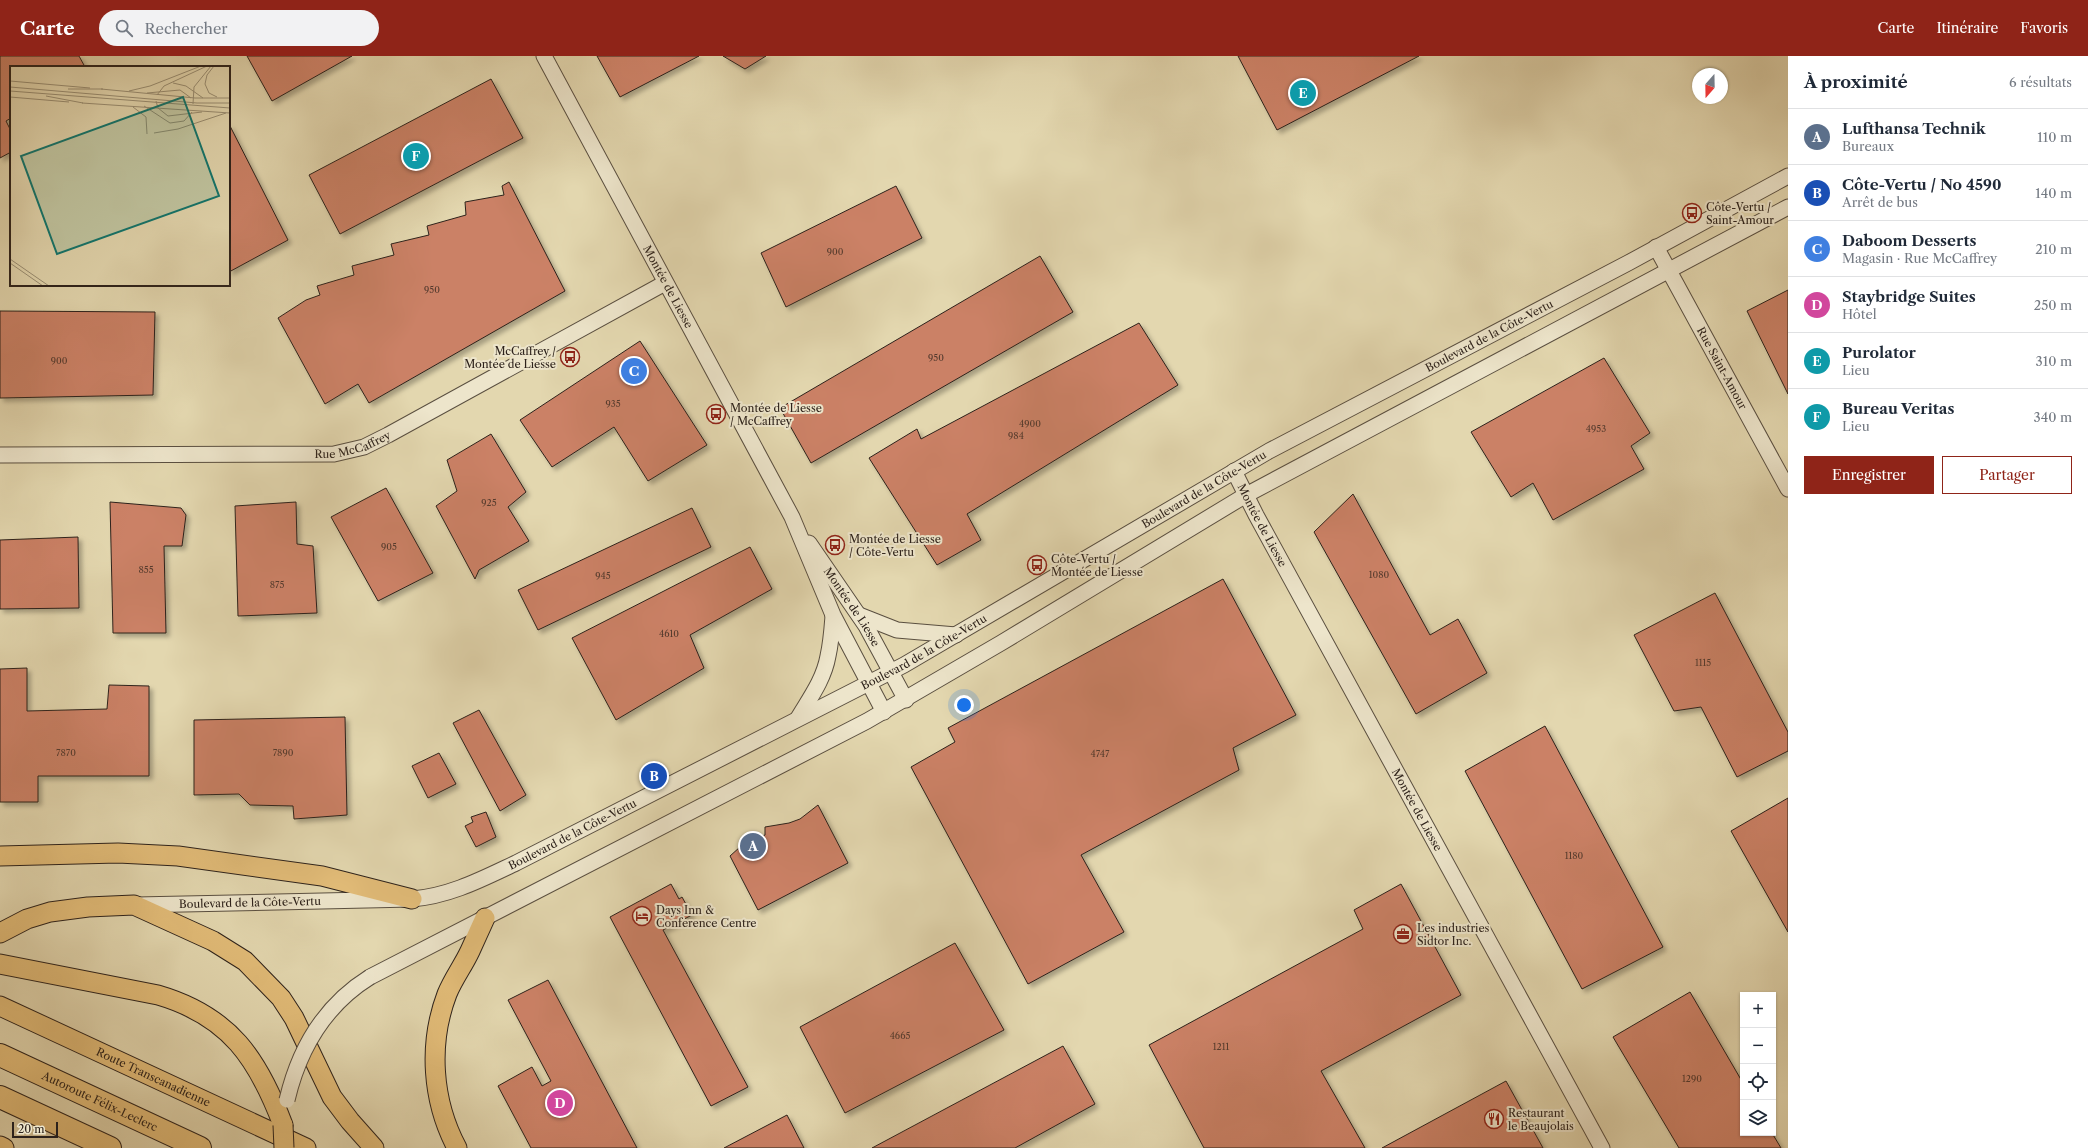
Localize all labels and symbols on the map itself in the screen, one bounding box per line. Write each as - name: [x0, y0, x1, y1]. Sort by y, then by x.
- inset map: [10, 66, 230, 286]
- north arrow: [1692, 68, 1728, 104]
- pin: E: [1290, 78, 1316, 108]
- pin: F: [403, 141, 429, 171]
- place label: Côte-Vertu / Saint-Amour: [1706, 200, 1774, 227]
- bus stop icon: Côte-Vertu / Saint-Amour: [1681, 202, 1703, 224]
- street label: Montée de Liesse: [640, 243, 696, 331]
- house number: 900: [827, 246, 844, 257]
- house number: 950: [424, 284, 440, 295]
- street label: Boulevard de la Côte-Vertu: [1423, 296, 1555, 375]
- street label: Rue Saint-Amour: [1694, 324, 1750, 412]
- place label: McCaffrey / Montée de Liesse: [464, 344, 556, 371]
- bus stop icon: McCaffrey / Montée de Liesse: [559, 346, 581, 368]
- house number: 950: [928, 352, 944, 363]
- house number: 900: [51, 355, 68, 366]
- pin: C: [621, 356, 647, 386]
- house number: 935: [605, 398, 621, 409]
- place label: Montée de Liesse / McCaffrey: [730, 401, 822, 428]
- bus stop icon: Montée de Liesse / McCaffrey: [705, 403, 727, 425]
- house number: 4900: [1019, 418, 1041, 429]
- house number: 4953: [1586, 423, 1606, 434]
- street label: Rue McCaffrey: [314, 428, 394, 461]
- house number: 984: [1008, 430, 1024, 441]
- street label: Boulevard de la Côte-Vertu: [1139, 447, 1269, 531]
- street label: Montée de Liesse: [1234, 481, 1290, 569]
- house number: 925: [481, 497, 497, 508]
- place label: Montée de Liesse / Côte-Vertu: [849, 532, 941, 559]
- bus stop icon: Montée de Liesse / Côte-Vertu: [824, 534, 846, 556]
- house number: 905: [381, 541, 397, 552]
- place label: Côte-Vertu / Montée de Liesse: [1051, 552, 1143, 579]
- bus stop icon: Côte-Vertu / Montée de Liesse: [1026, 554, 1048, 576]
- house number: 855: [138, 564, 154, 575]
- street label: Montée de Liesse: [821, 565, 883, 649]
- house number: 1080: [1369, 569, 1390, 580]
- house number: 945: [595, 570, 611, 581]
- house number: 875: [270, 579, 284, 590]
- street label: Boulevard de la Côte-Vertu: [859, 611, 989, 693]
- house number: 4610: [659, 628, 679, 639]
- house number: 1115: [1695, 657, 1711, 668]
- your location: [954, 695, 974, 715]
- house number: 7870: [56, 747, 76, 758]
- house number: 7890: [273, 747, 294, 758]
- house number: 4747: [1091, 748, 1110, 759]
- pin: B: [641, 761, 667, 791]
- street label: Montée de Liesse: [1389, 766, 1445, 853]
- street label: Boulevard de la Côte-Vertu: [506, 796, 639, 873]
- pin: A: [740, 831, 766, 861]
- house number: 1180: [1565, 850, 1584, 861]
- street label: Boulevard de la Côte-Vertu: [179, 894, 321, 911]
- place label: Days Inn & Conference Centre: [656, 903, 757, 930]
- hotel icon: Days Inn & Conference Centre: [631, 905, 653, 927]
- place label: Les industries Sidtor Inc.: [1417, 921, 1490, 948]
- office icon: Les industries Sidtor Inc.: [1392, 923, 1414, 945]
- house number: 4665: [890, 1030, 910, 1041]
- house number: 1211: [1213, 1041, 1229, 1052]
- street label: Route Transcanadienne: [94, 1045, 213, 1110]
- street label: Autoroute Félix-Leclerc: [39, 1068, 160, 1134]
- house number: 1290: [1682, 1073, 1702, 1084]
- pin: D: [547, 1088, 573, 1118]
- place label: Restaurant le Beaujolais: [1508, 1106, 1574, 1133]
- restaurant icon: Restaurant le Beaujolais: [1483, 1108, 1505, 1130]
- scale bar: [12, 1120, 58, 1139]

